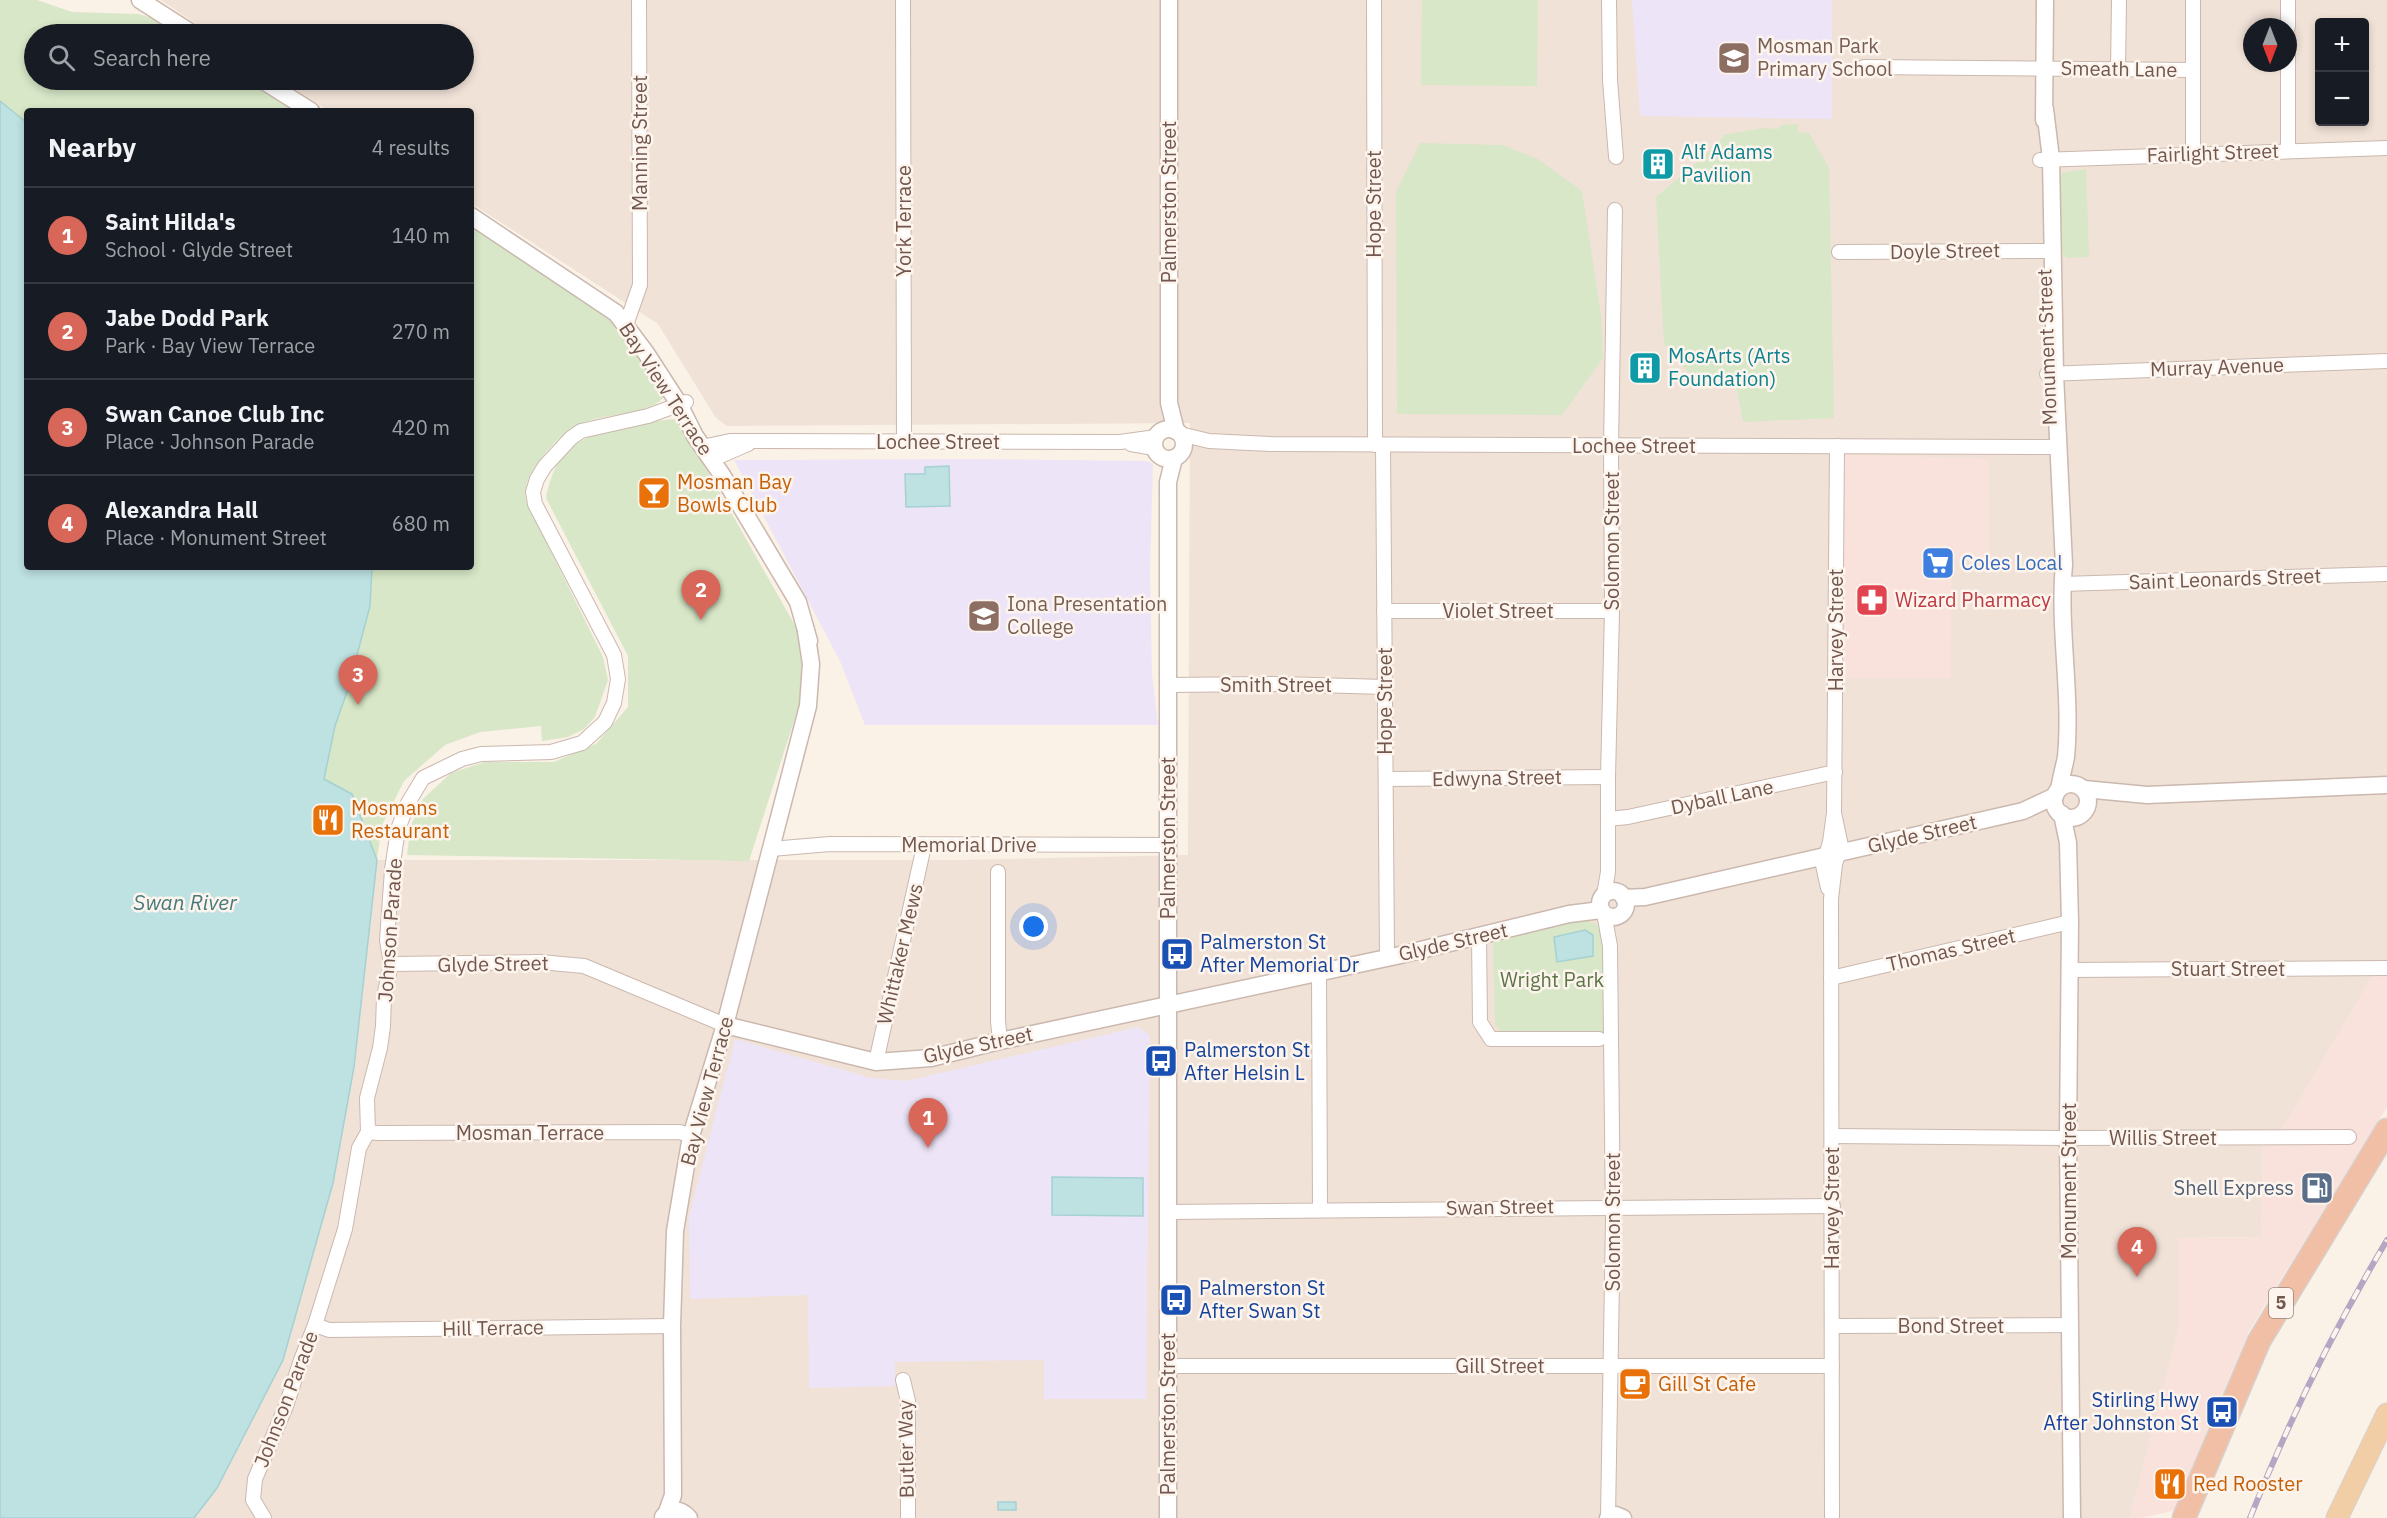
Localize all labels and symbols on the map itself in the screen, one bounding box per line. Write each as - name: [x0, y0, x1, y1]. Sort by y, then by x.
- north arrow: [2243, 18, 2297, 72]
- place label: Mosman Park Primary School: [1757, 32, 1893, 82]
- school or university icon: Mosman Park Primary School: [1716, 40, 1752, 76]
- street label: Smeath Lane: [2060, 54, 2178, 83]
- street label: Manning Street: [626, 75, 653, 211]
- street label: Palmerston Street: [1155, 121, 1182, 283]
- street label: Fairlight Street: [2146, 137, 2280, 168]
- place label: Alf Adams Pavilion: [1681, 138, 1773, 188]
- building icon: Alf Adams Pavilion: [1640, 146, 1676, 182]
- street label: Hope Street: [1360, 150, 1387, 258]
- street label: York Terrace: [890, 165, 917, 277]
- street label: Doyle Street: [1890, 236, 2000, 265]
- street label: Monument Street: [2030, 268, 2063, 426]
- street label: Bay View Terrace: [613, 317, 720, 461]
- place label: MosArts (Arts Foundation): [1668, 342, 1791, 392]
- building icon: MosArts (Arts Foundation): [1627, 350, 1663, 386]
- street label: Murray Avenue: [2149, 351, 2285, 382]
- street label: Lochee Street: [876, 428, 1000, 455]
- street label: Lochee Street: [1572, 432, 1696, 459]
- place label: Mosman Bay Bowls Club: [677, 468, 792, 518]
- street label: Solomon Street: [1598, 471, 1625, 611]
- bar icon: Mosman Bay Bowls Club: [636, 475, 672, 511]
- supermarket icon: Coles Local: [1920, 545, 1956, 581]
- place label: Coles Local: [1961, 549, 2063, 576]
- street label: Saint Leonards Street: [2128, 562, 2322, 595]
- street label: Harvey Street: [1822, 569, 1849, 691]
- pin: 2: [682, 570, 720, 620]
- pharmacy icon: Wizard Pharmacy: [1854, 582, 1890, 618]
- place label: Wizard Pharmacy: [1895, 586, 2051, 613]
- place label: Iona Presentation College: [1007, 590, 1167, 640]
- street label: Violet Street: [1442, 597, 1554, 624]
- school or university icon: Iona Presentation College: [966, 598, 1002, 634]
- street label: Hope Street: [1371, 647, 1398, 755]
- pin: 3: [338, 656, 378, 705]
- street label: Smith Street: [1220, 671, 1332, 698]
- street label: Palmerston Street: [1154, 757, 1181, 919]
- street label: Edwyna Street: [1432, 763, 1562, 792]
- street label: Dyball Lane: [1668, 772, 1776, 821]
- place label: Mosmans Restaurant: [351, 794, 449, 844]
- restaurant icon: Mosmans Restaurant: [310, 802, 346, 838]
- street label: Glyde Street: [1865, 808, 1979, 859]
- street label: Memorial Drive: [901, 831, 1037, 858]
- street label: Johnson Parade: [371, 857, 408, 1003]
- street label: Whittaker Mews: [870, 881, 929, 1027]
- water label: Swan River: [133, 888, 238, 916]
- your location: [1019, 912, 1048, 941]
- street label: Glyde Street: [1396, 916, 1510, 967]
- street label: Thomas Street: [1884, 922, 2018, 977]
- place label: Palmerston St After Memorial Dr: [1200, 928, 1359, 978]
- bus stop icon: Palmerston St After Memorial Dr: [1159, 936, 1195, 972]
- street label: Glyde Street: [437, 949, 549, 978]
- street label: Stuart Street: [2171, 955, 2285, 982]
- park label: Wright Park: [1500, 966, 1605, 993]
- street label: Bay View Terrace: [674, 1013, 739, 1169]
- street label: Glyde Street: [921, 1020, 1035, 1069]
- place label: Palmerston St After Helsin L: [1184, 1036, 1310, 1086]
- bus stop icon: Palmerston St After Helsin L: [1143, 1043, 1179, 1079]
- pin: 1: [908, 1098, 948, 1148]
- street label: Monument Street: [2055, 1103, 2082, 1259]
- street label: Mosman Terrace: [456, 1119, 604, 1146]
- street label: Willis Street: [2109, 1124, 2217, 1151]
- street label: Harvey Street: [1818, 1147, 1845, 1269]
- street label: Solomon Street: [1599, 1152, 1626, 1292]
- fuel station icon: Shell Express: [2299, 1170, 2335, 1206]
- place label: Shell Express: [2174, 1174, 2294, 1201]
- street label: Swan Street: [1446, 1192, 1554, 1221]
- pin: 4: [2118, 1228, 2156, 1277]
- place label: Palmerston St After Swan St: [1199, 1274, 1325, 1324]
- bus stop icon: Palmerston St After Swan St: [1158, 1282, 1194, 1318]
- road number: 5: [2269, 1288, 2293, 1318]
- street label: Bond Street: [1898, 1312, 2004, 1339]
- street label: Hill Terrace: [442, 1313, 544, 1342]
- street label: Johnson Parade: [247, 1327, 324, 1471]
- street label: Palmerston Street: [1154, 1333, 1181, 1495]
- street label: Gill Street: [1455, 1352, 1545, 1379]
- cafe icon: Gill St Cafe: [1617, 1366, 1653, 1402]
- place label: Gill St Cafe: [1658, 1370, 1756, 1397]
- place label: Stirling Hwy After Johnston St: [2043, 1386, 2199, 1436]
- bus stop icon: Stirling Hwy After Johnston St: [2204, 1394, 2240, 1430]
- street label: Butler Way: [891, 1400, 920, 1498]
- restaurant icon: Red Rooster: [2152, 1466, 2188, 1502]
- place label: Red Rooster: [2193, 1470, 2303, 1497]

